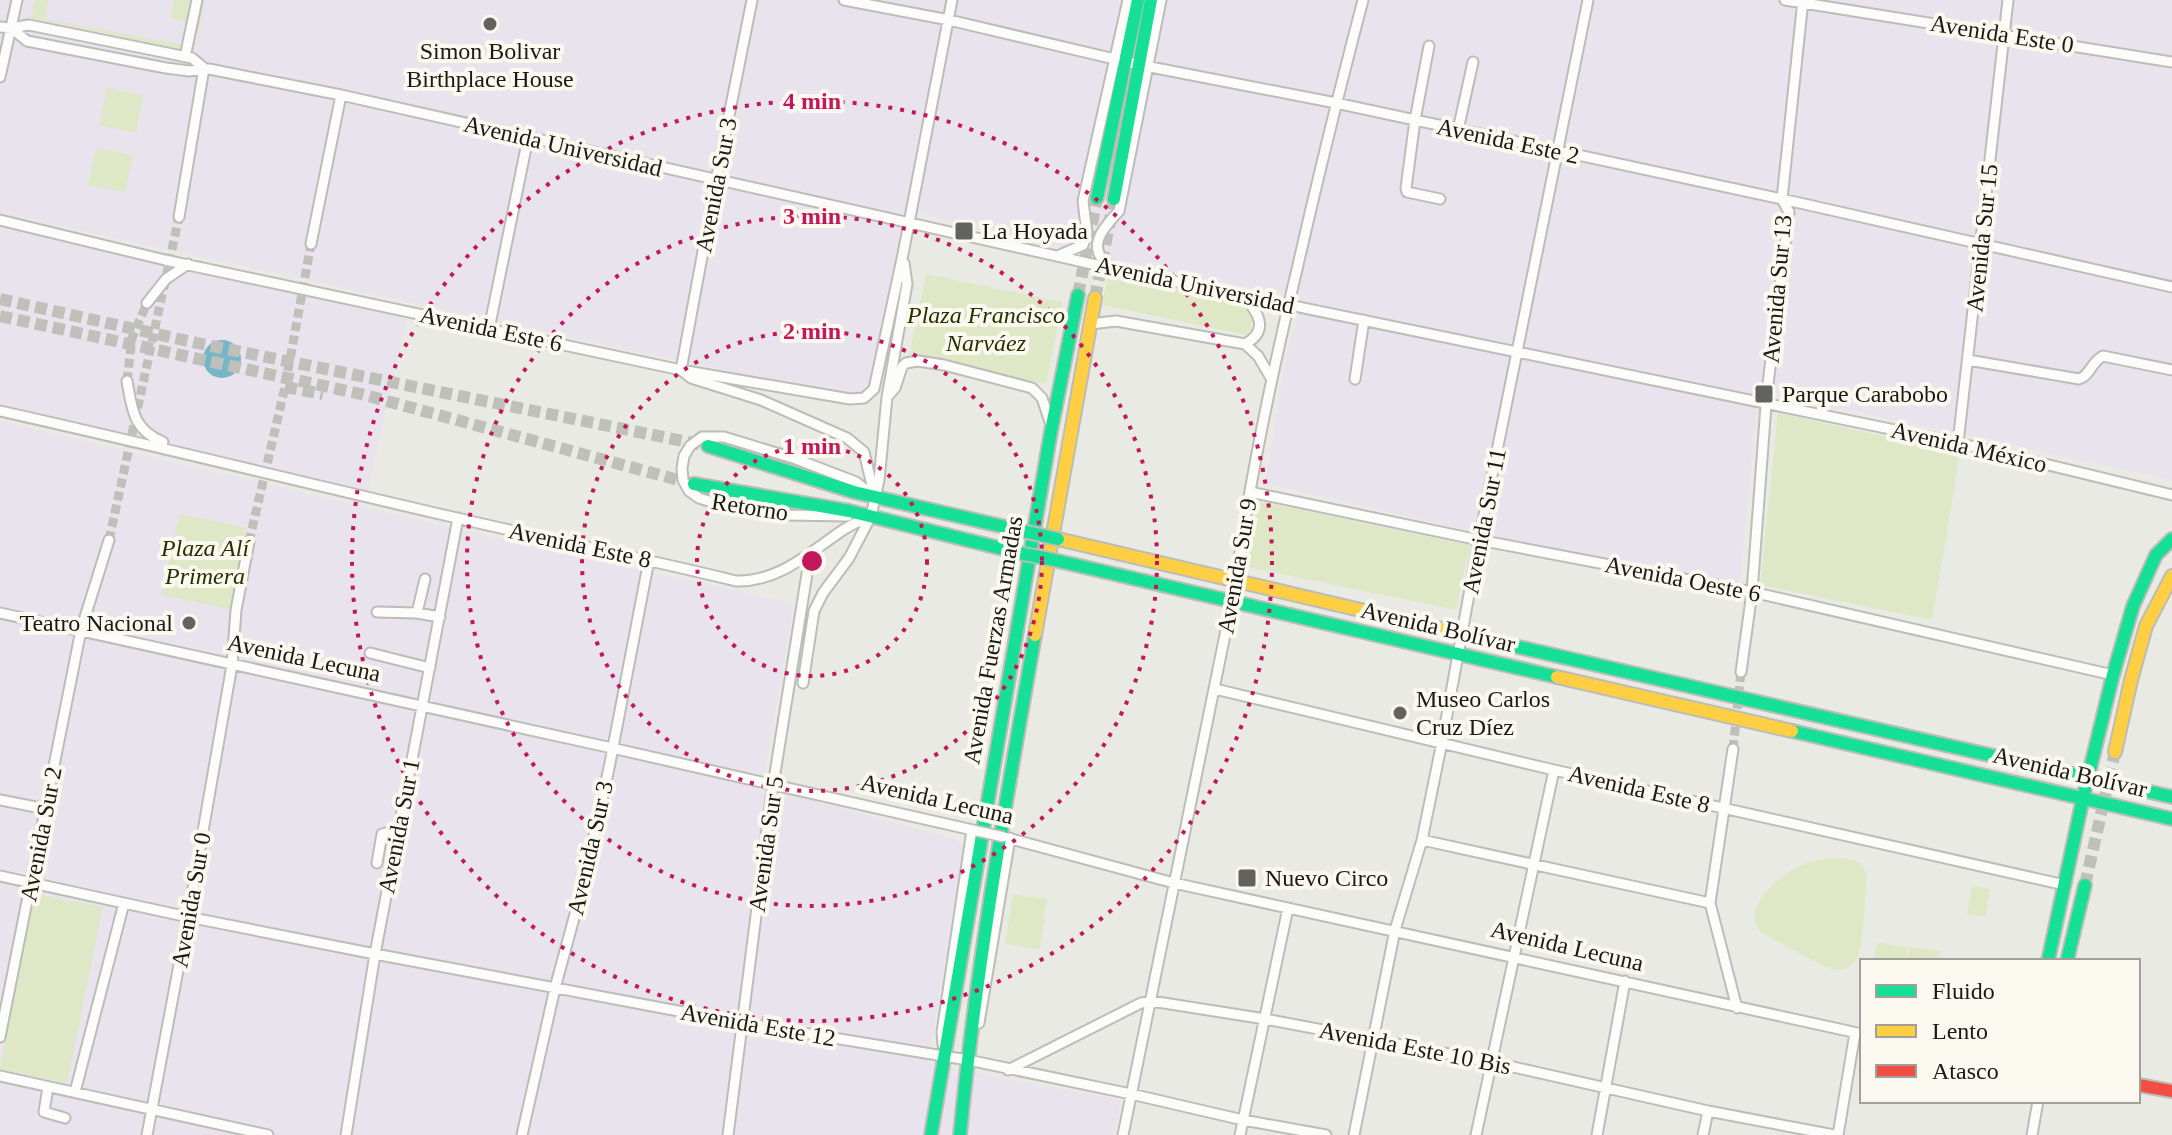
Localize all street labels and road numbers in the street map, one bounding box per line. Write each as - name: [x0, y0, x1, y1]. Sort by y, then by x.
- street label: Avenida Este 0: [1928, 10, 2076, 58]
- street label: Avenida Universidad: [461, 111, 665, 181]
- street label: Avenida Este 2: [1434, 113, 1582, 169]
- street label: Avenida Sur 3: [690, 115, 742, 255]
- street label: Avenida Sur 15: [1961, 163, 2003, 313]
- street label: Avenida Sur 13: [1758, 214, 1796, 364]
- street label: Avenida Universidad: [1093, 251, 1297, 319]
- street label: Avenida Este 6: [417, 301, 565, 357]
- street label: Avenida México: [1889, 416, 2049, 478]
- street label: Avenida Sur 11: [1457, 446, 1511, 596]
- street label: Retorno: [710, 488, 790, 526]
- street label: Avenida Sur 9: [1212, 496, 1262, 636]
- street label: Avenida Fuerzas Armadas: [958, 514, 1028, 766]
- street label: Avenida Este 8: [506, 517, 654, 573]
- street label: Avenida Oeste 6: [1603, 551, 1763, 607]
- street label: Avenida Bolívar: [1358, 597, 1518, 657]
- street label: Avenida Lecuna: [225, 629, 383, 687]
- street label: Avenida Bolívar: [1990, 742, 2150, 802]
- street label: Avenida Sur 1: [373, 756, 425, 896]
- street label: Avenida Este 8: [1566, 760, 1712, 818]
- street label: Avenida Sur 2: [15, 764, 67, 904]
- street label: Avenida Lecuna: [858, 769, 1016, 829]
- street label: Avenida Sur 5: [744, 774, 788, 914]
- street label: Avenida Sur 3: [562, 778, 618, 918]
- street label: Avenida Sur 0: [166, 830, 216, 970]
- street label: Avenida Lecuna: [1488, 916, 1646, 976]
- street label: Avenida Este 12: [679, 999, 837, 1051]
- street label: Avenida Este 10 Bis: [1317, 1017, 1513, 1079]

